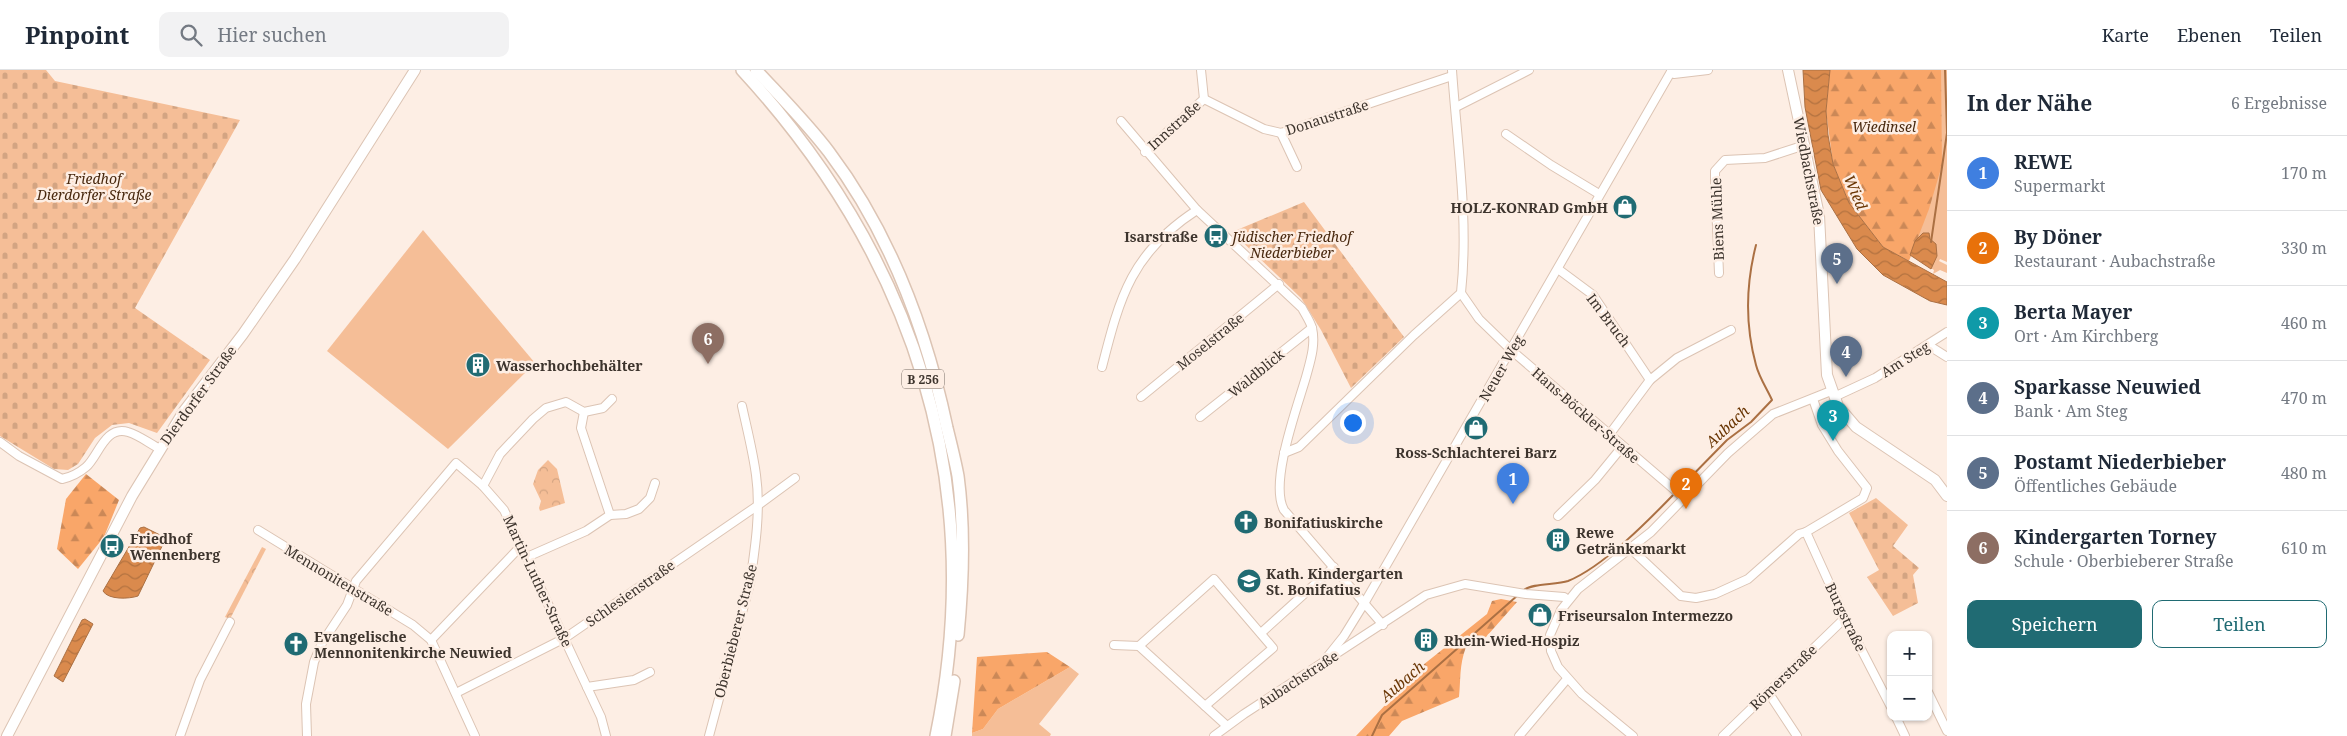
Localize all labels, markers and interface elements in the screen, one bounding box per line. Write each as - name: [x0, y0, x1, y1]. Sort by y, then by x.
- search box: [159, 12, 509, 57]
- text: Pinpoint: [25, 18, 129, 51]
- icon: search: [177, 21, 205, 49]
- text: Hier suchen: [217, 22, 327, 48]
- text: Karte: [2102, 23, 2149, 47]
- text: Ebenen: [2177, 23, 2242, 47]
- text: Teilen: [2270, 23, 2322, 47]
- text: In der Nähe: [1967, 89, 2092, 117]
- text: 6 Ergebnisse: [2231, 92, 2327, 114]
- street label: Donaustraße: [1283, 95, 1371, 139]
- street label: Innstraße: [1143, 96, 1205, 154]
- street label: Wiedbachstraße: [1789, 115, 1829, 227]
- park label: Wiedinsel: [1852, 117, 1917, 136]
- text: REWE: [2014, 149, 2072, 175]
- text: 1: [1978, 162, 1988, 184]
- text: 170 m: [2281, 162, 2327, 184]
- park label: Friedhof Dierdorfer Straße: [36, 169, 151, 204]
- water label: Wied: [1840, 171, 1872, 213]
- text: Supermarkt: [2014, 175, 2105, 197]
- street label: Biens Mühle: [1706, 177, 1728, 261]
- shop icon: HOLZ-KONRAD GmbH: [1612, 194, 1638, 220]
- place label: HOLZ-KONRAD GmbH: [1451, 198, 1609, 217]
- bus stop icon: Isarstraße: [1203, 223, 1229, 249]
- text: By Döner: [2014, 224, 2102, 250]
- place label: Isarstraße: [1124, 227, 1198, 246]
- park label: Jüdischer Friedhof Niederbieber: [1229, 227, 1354, 262]
- text: 2: [1978, 237, 1988, 259]
- text: 330 m: [2281, 237, 2327, 259]
- pin: 5: [1821, 243, 1853, 284]
- text: Restaurant · Aubachstraße: [2014, 250, 2216, 272]
- street label: Im Bruch: [1583, 289, 1635, 351]
- text: Berta Mayer: [2014, 299, 2133, 325]
- street label: Moselstraße: [1172, 308, 1248, 374]
- text: 3: [1978, 312, 1988, 334]
- text: 460 m: [2281, 312, 2327, 334]
- pin: 6: [692, 323, 724, 364]
- text: Ort · Am Kirchberg: [2014, 325, 2158, 347]
- street label: Neuer Weg: [1474, 331, 1528, 405]
- pin: 4: [1830, 336, 1862, 377]
- street label: Am Steg: [1877, 336, 1933, 381]
- street label: Dierdorfer Straße: [156, 342, 240, 448]
- street label: Waldblick: [1224, 344, 1289, 401]
- building icon: Wasserhochbehälter: [465, 352, 491, 378]
- place label: Wasserhochbehälter: [496, 356, 643, 375]
- street label: Hans-Böckler-Straße: [1528, 363, 1644, 467]
- road number: B 256: [902, 370, 944, 388]
- text: Sparkasse Neuwied: [2014, 374, 2201, 400]
- text: 4: [1978, 387, 1988, 409]
- text: 470 m: [2281, 387, 2327, 409]
- pin: 3: [1817, 400, 1849, 441]
- text: Bank · Am Steg: [2014, 400, 2128, 422]
- water label: Aubach: [1700, 401, 1753, 452]
- your location: [1340, 410, 1366, 436]
- shop icon: Ross-Schlachterei Barz: [1463, 415, 1489, 441]
- place label: Ross-Schlachterei Barz: [1395, 443, 1557, 462]
- text: Postamt Niederbieber: [2014, 449, 2226, 475]
- text: 5: [1978, 462, 1988, 484]
- text: 480 m: [2281, 462, 2327, 484]
- pin: 1: [1497, 463, 1529, 504]
- pin: 2: [1670, 468, 1702, 509]
- text: Öffentliches Gebäude: [2014, 475, 2177, 497]
- church icon: Bonifatiuskirche: [1233, 509, 1259, 535]
- street label: Martin-Luther-Straße: [499, 512, 577, 650]
- place label: Bonifatiuskirche: [1264, 513, 1383, 532]
- place label: Rewe Getränkemarkt: [1576, 523, 1686, 558]
- text: Kindergarten Torney: [2014, 524, 2216, 550]
- building icon: Rewe Getränkemarkt: [1545, 527, 1571, 553]
- place label: Friedhof Wennenberg: [130, 529, 221, 564]
- bus stop icon: Friedhof Wennenberg: [99, 533, 125, 559]
- text: 6: [1978, 537, 1988, 559]
- text: 610 m: [2281, 537, 2327, 559]
- street label: Mennonitenstraße: [281, 540, 397, 620]
- text: Schule · Oberbieberer Straße: [2014, 550, 2234, 572]
- street label: Schlesienstraße: [582, 555, 678, 631]
- street label: Oberbieberer Straße: [709, 562, 761, 700]
- place label: Kath. Kindergarten St. Bonifatius: [1266, 564, 1403, 599]
- school or university icon: Kath. Kindergarten St. Bonifatius: [1236, 568, 1262, 594]
- street label: Burgstraße: [1821, 580, 1871, 654]
- button: Speichern: [1967, 600, 2142, 648]
- button: Teilen: [2152, 600, 2327, 648]
- shop icon: Friseursalon Intermezzo: [1527, 602, 1553, 628]
- place label: Friseursalon Intermezzo: [1558, 606, 1733, 625]
- place label: Evangelische Mennonitenkirche Neuwied: [314, 627, 512, 662]
- building icon: Rhein-Wied-Hospiz: [1413, 627, 1439, 653]
- church icon: Evangelische Mennonitenkirche Neuwied: [283, 631, 309, 657]
- place label: Rhein-Wied-Hospiz: [1444, 631, 1579, 650]
- map controls: [1887, 631, 1932, 721]
- button: +: [1887, 631, 1932, 676]
- street label: Römerstraße: [1745, 640, 1821, 714]
- street label: Aubachstraße: [1254, 646, 1342, 712]
- water label: Aubach: [1375, 656, 1428, 706]
- button: −: [1887, 676, 1932, 721]

